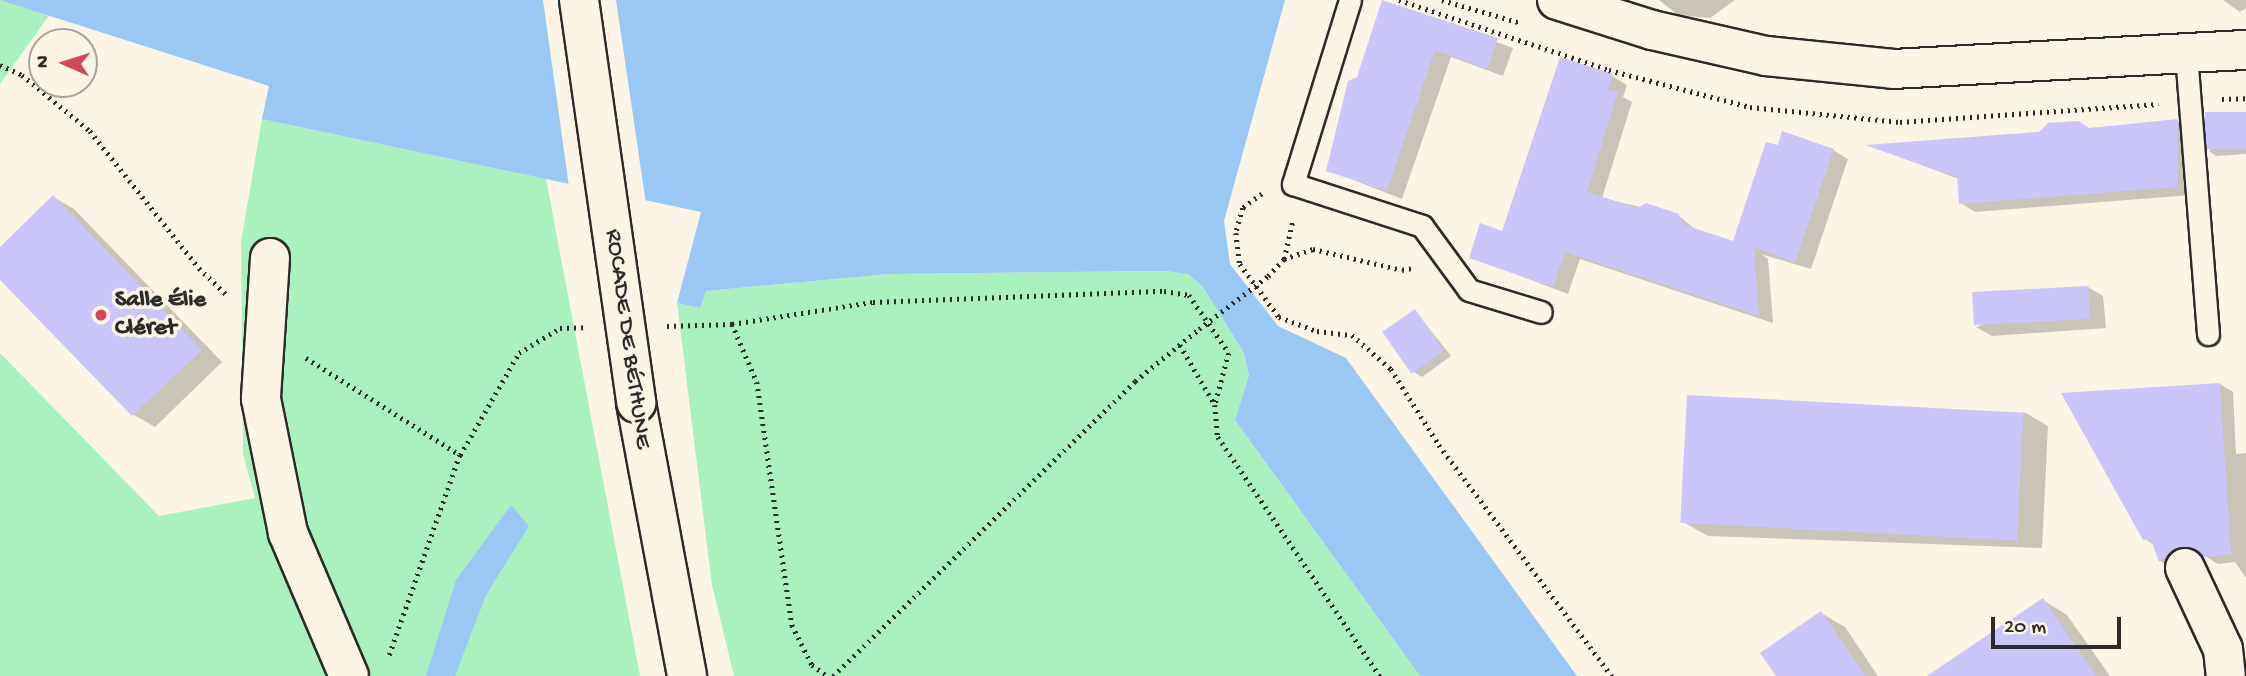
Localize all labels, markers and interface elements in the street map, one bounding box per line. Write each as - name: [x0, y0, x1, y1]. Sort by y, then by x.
- north arrow: [28, 28, 98, 98]
- text: N: [32, 55, 55, 69]
- street label: ROCADE DE BÉTHUNE: [597, 227, 657, 451]
- place label: Salle Élie Cléret: [115, 287, 206, 343]
- marker: Salle Élie Cléret: [93, 307, 109, 323]
- scale bar: [1994, 602, 2124, 646]
- text: 20 m: [2004, 616, 2046, 641]

